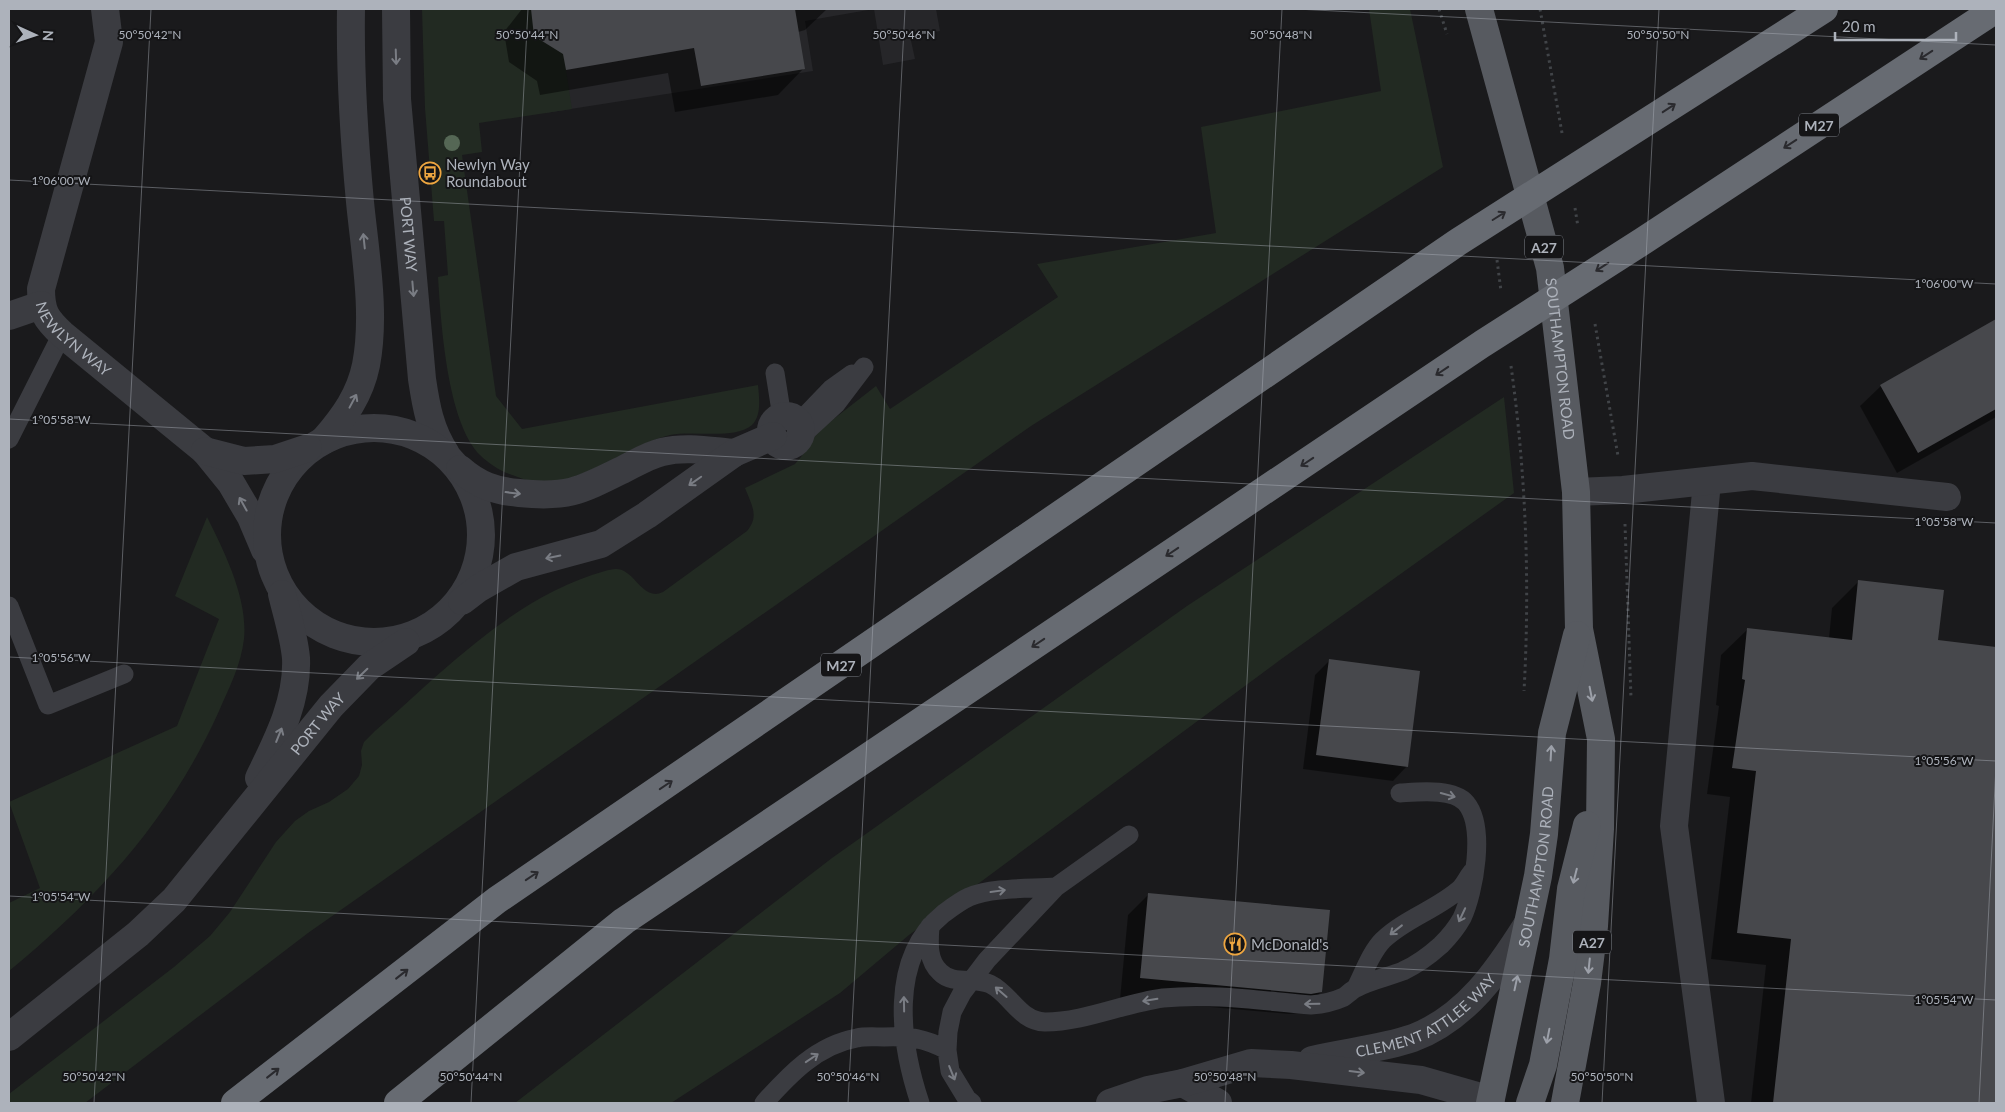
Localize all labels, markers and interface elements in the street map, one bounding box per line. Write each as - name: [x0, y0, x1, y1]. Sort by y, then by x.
- north arrow: [10, 10, 60, 60]
- scale bar: [1835, 10, 1956, 42]
- text: 20 m: [1842, 17, 1876, 35]
- text: 50°50'42"N: [119, 27, 181, 42]
- text: 50°50'44"N: [496, 27, 558, 42]
- text: 50°50'46"N: [873, 27, 935, 42]
- text: 50°50'48"N: [1250, 27, 1312, 42]
- text: 50°50'50"N: [1627, 27, 1689, 42]
- text: N: [40, 30, 57, 42]
- one-way arrow: [391, 49, 401, 65]
- one-way arrow: [1920, 50, 1934, 60]
- one-way arrow: [1662, 103, 1676, 113]
- road number: M27: [1799, 114, 1839, 136]
- one-way arrow: [1784, 140, 1798, 150]
- place label: Newlyn Way Roundabout: [446, 155, 530, 190]
- bus stop icon: Newlyn Way Roundabout: [418, 161, 442, 185]
- text: 1°06'00"W: [31, 173, 91, 188]
- street label: PORT WAY: [397, 196, 421, 273]
- one-way arrow: [1492, 211, 1506, 221]
- one-way arrow: [359, 233, 369, 249]
- road number: A27: [1525, 236, 1563, 258]
- one-way arrow: [1595, 263, 1609, 273]
- text: 1°06'00"W: [1914, 276, 1974, 291]
- street label: SOUTHAMPTON ROAD: [1542, 277, 1579, 441]
- one-way arrow: [408, 281, 418, 297]
- street label: NEWLYN WAY: [33, 300, 115, 380]
- one-way arrow: [1435, 366, 1449, 376]
- one-way arrow: [348, 393, 358, 408]
- text: 1°05'58"W: [31, 412, 91, 427]
- one-way arrow: [1301, 457, 1315, 467]
- one-way arrow: [688, 476, 702, 486]
- one-way arrow: [505, 488, 521, 498]
- one-way arrow: [238, 496, 248, 511]
- text: 1°05'58"W: [1914, 514, 1974, 529]
- one-way arrow: [1166, 547, 1180, 557]
- one-way arrow: [546, 553, 562, 562]
- one-way arrow: [1031, 638, 1045, 648]
- text: 1°05'56"W: [31, 650, 91, 665]
- road number: M27: [821, 654, 861, 676]
- one-way arrow: [355, 668, 368, 680]
- one-way arrow: [1587, 686, 1597, 702]
- street label: PORT WAY: [286, 688, 349, 758]
- one-way arrow: [275, 728, 284, 743]
- one-way arrow: [1546, 745, 1555, 761]
- text: 1°05'56"W: [1914, 753, 1974, 768]
- one-way arrow: [658, 779, 672, 789]
- street label: SOUTHAMPTON ROAD: [1514, 785, 1557, 949]
- one-way arrow: [1440, 790, 1456, 800]
- one-way arrow: [1570, 867, 1579, 883]
- one-way arrow: [524, 871, 538, 881]
- one-way arrow: [990, 886, 1006, 896]
- text: 1°05'54"W: [31, 889, 91, 904]
- one-way arrow: [1457, 907, 1466, 922]
- one-way arrow: [1390, 925, 1403, 936]
- road number: A27: [1573, 930, 1611, 954]
- restaurant icon: McDonald's: [1223, 932, 1247, 956]
- place label: McDonald's: [1251, 935, 1329, 953]
- one-way arrow: [1584, 958, 1594, 974]
- one-way arrow: [395, 969, 409, 979]
- street label: CLEMENT ATTLEE WAY: [1354, 969, 1500, 1060]
- one-way arrow: [1512, 976, 1521, 992]
- one-way arrow: [994, 986, 1007, 998]
- text: 1°05'54"W: [1914, 992, 1974, 1007]
- one-way arrow: [899, 996, 909, 1012]
- one-way arrow: [1142, 996, 1158, 1006]
- one-way arrow: [1304, 999, 1320, 1009]
- one-way arrow: [1543, 1028, 1553, 1044]
- one-way arrow: [805, 1053, 819, 1063]
- one-way arrow: [948, 1065, 957, 1080]
- one-way arrow: [1349, 1067, 1365, 1077]
- one-way arrow: [266, 1068, 279, 1079]
- text: 50°50'42"N: [63, 1069, 125, 1084]
- text: 50°50'44"N: [440, 1069, 502, 1084]
- text: 50°50'46"N: [817, 1069, 879, 1084]
- text: 50°50'48"N: [1194, 1069, 1256, 1084]
- text: 50°50'50"N: [1571, 1069, 1633, 1084]

